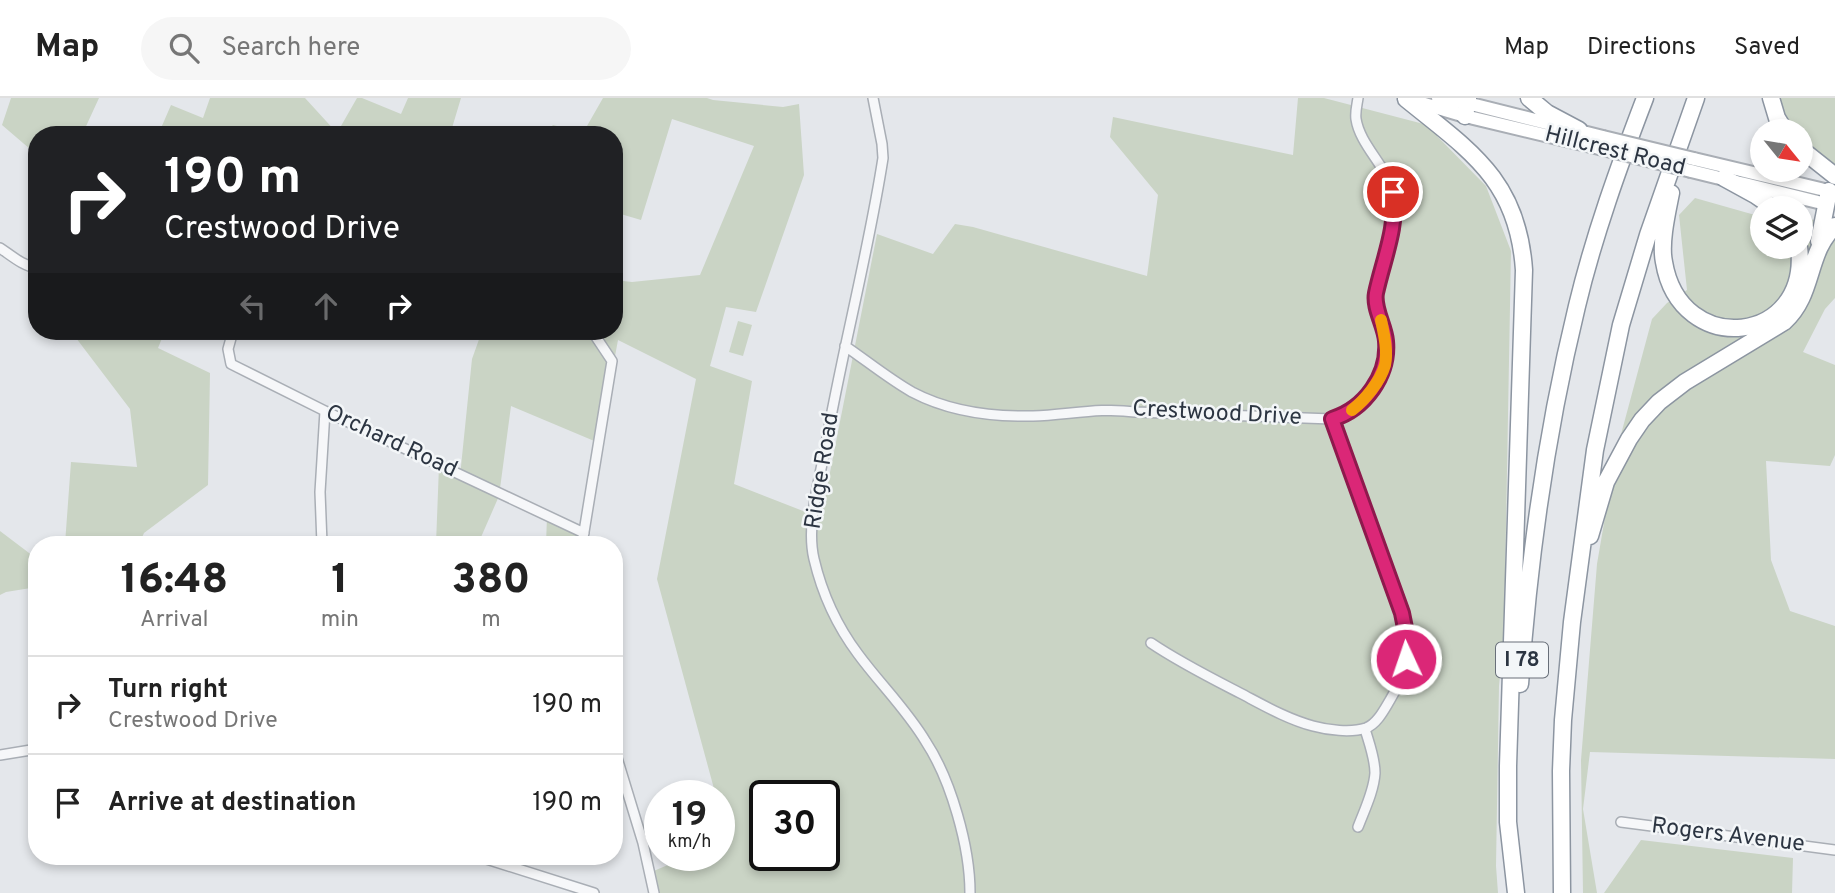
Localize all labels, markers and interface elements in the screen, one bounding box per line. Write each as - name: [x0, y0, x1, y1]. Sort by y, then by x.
- search box: [141, 17, 631, 80]
- text: Map: [35, 27, 99, 69]
- icon: search: [165, 29, 203, 67]
- text: Search here: [221, 32, 360, 65]
- text: Map: [1504, 33, 1549, 63]
- text: Directions: [1587, 33, 1696, 63]
- text: Saved: [1734, 33, 1800, 63]
- north arrow: [1750, 119, 1813, 182]
- map controls: [1750, 119, 1813, 259]
- street label: Hillcrest Road: [1542, 121, 1688, 183]
- text: 190 m: [164, 149, 301, 211]
- icon: right: [49, 154, 140, 245]
- pin: [1363, 162, 1423, 222]
- icon: arrive: [1374, 173, 1412, 211]
- button: layers: [1750, 196, 1813, 259]
- text: Crestwood Drive: [164, 210, 400, 250]
- icon: left: [234, 287, 272, 325]
- icon: ahead: [307, 287, 345, 325]
- icon: right: [380, 287, 418, 325]
- street label: Crestwood Drive: [1132, 395, 1302, 433]
- street label: Orchard Road: [320, 399, 462, 485]
- street label: Ridge Road: [799, 410, 847, 532]
- text: 16:48: [121, 555, 228, 608]
- text: 1: [331, 555, 348, 608]
- text: 380: [451, 555, 530, 608]
- text: Arrival: [140, 606, 209, 635]
- text: min: [321, 606, 359, 635]
- text: m: [481, 606, 501, 635]
- position arrow: [1369, 622, 1443, 696]
- road number: I 78: [1496, 642, 1548, 678]
- text: Turn right: [108, 674, 228, 707]
- icon: right: [49, 686, 87, 724]
- text: 190 m: [532, 689, 602, 722]
- text: Crestwood Drive: [108, 707, 278, 736]
- speed limit sign: 30: [749, 780, 840, 871]
- icon: arrive: [49, 784, 87, 822]
- text: Arrive at destination: [108, 787, 356, 820]
- text: 190 m: [532, 787, 602, 820]
- text: 19: [672, 794, 707, 838]
- street label: Rogers Avenue: [1650, 812, 1806, 860]
- text: km/h: [668, 831, 711, 854]

